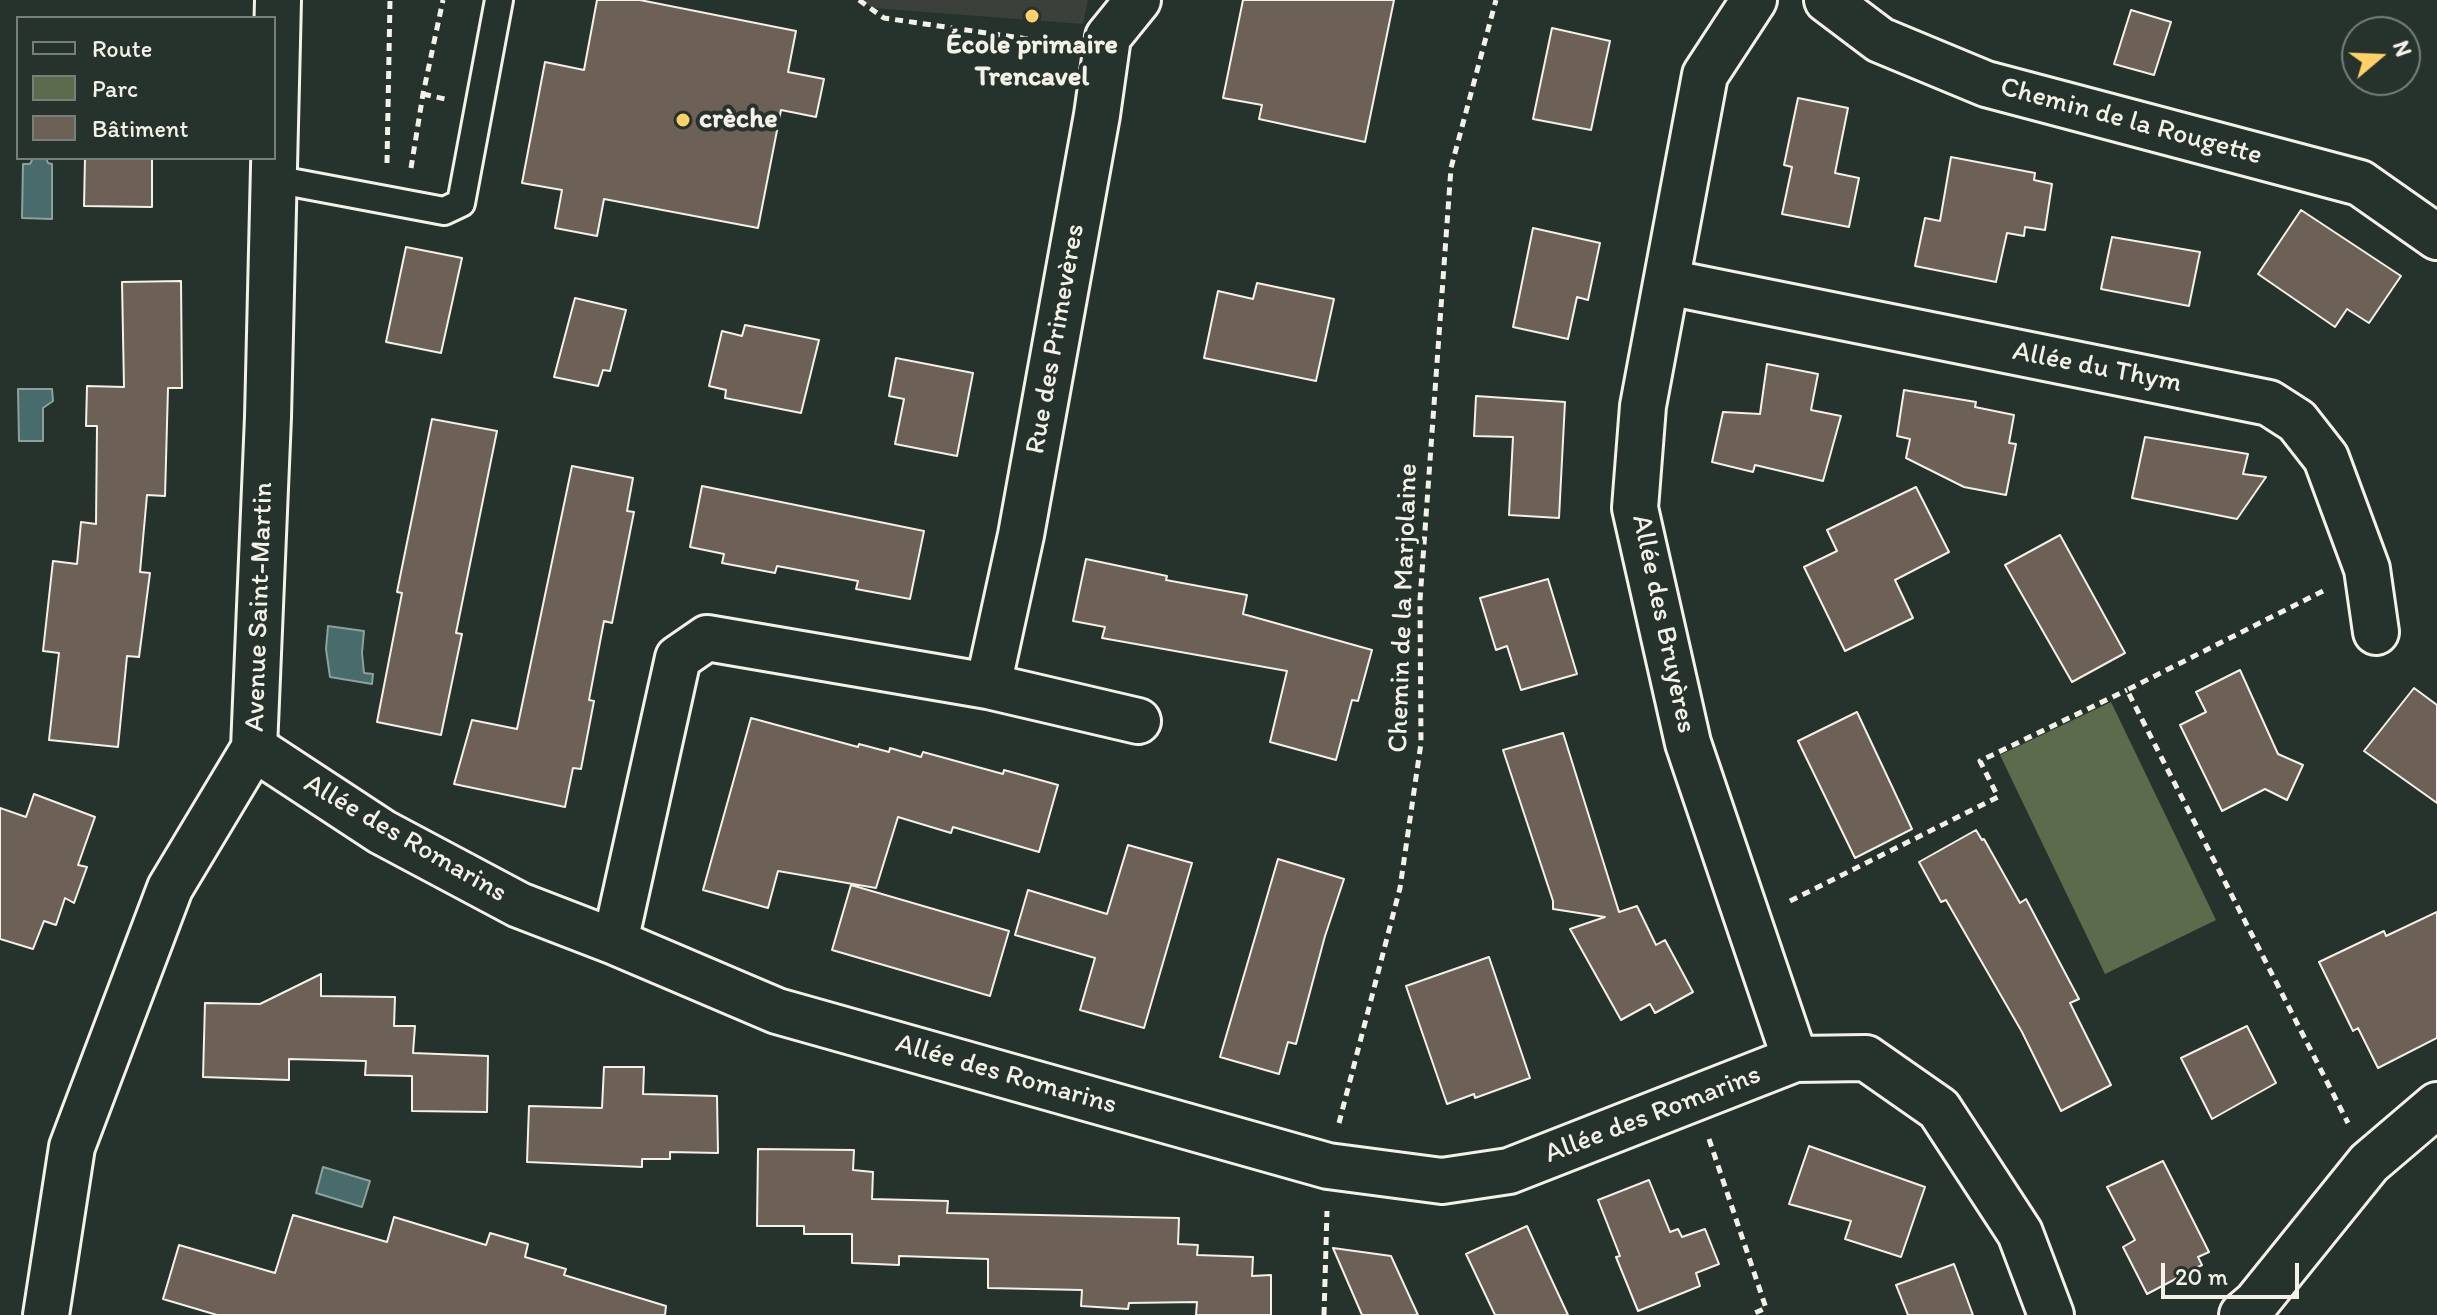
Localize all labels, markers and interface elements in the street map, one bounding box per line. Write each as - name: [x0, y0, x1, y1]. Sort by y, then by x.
- marker: École primaire Trencavel: [1023, 7, 1041, 25]
- legend: [16, 16, 276, 160]
- north arrow: [2341, 16, 2421, 96]
- place label: École primaire Trencavel: [946, 29, 1118, 95]
- text: Route: [92, 34, 152, 63]
- text: N: [2387, 37, 2417, 60]
- street label: Chemin de la Rougette: [1996, 71, 2266, 173]
- text: Parc: [92, 74, 138, 103]
- place label: crèche: [699, 103, 778, 137]
- marker: crèche: [674, 111, 692, 129]
- text: Bâtiment: [92, 114, 188, 143]
- street label: Rue des Primevères: [1019, 221, 1093, 457]
- street label: Allée du Thym: [2010, 335, 2184, 401]
- street label: Chemin de la Marjolaine: [1382, 463, 1426, 753]
- street label: Avenue Saint-Martin: [239, 482, 281, 732]
- street label: Allée des Bruyères: [1623, 512, 1703, 736]
- street label: Allée des Romarins: [298, 767, 512, 911]
- street label: Allée des Romarins: [891, 1027, 1121, 1123]
- street label: Allée des Romarins: [1540, 1058, 1766, 1172]
- scale bar: [2165, 1247, 2303, 1297]
- text: 20 m: [2175, 1262, 2228, 1291]

